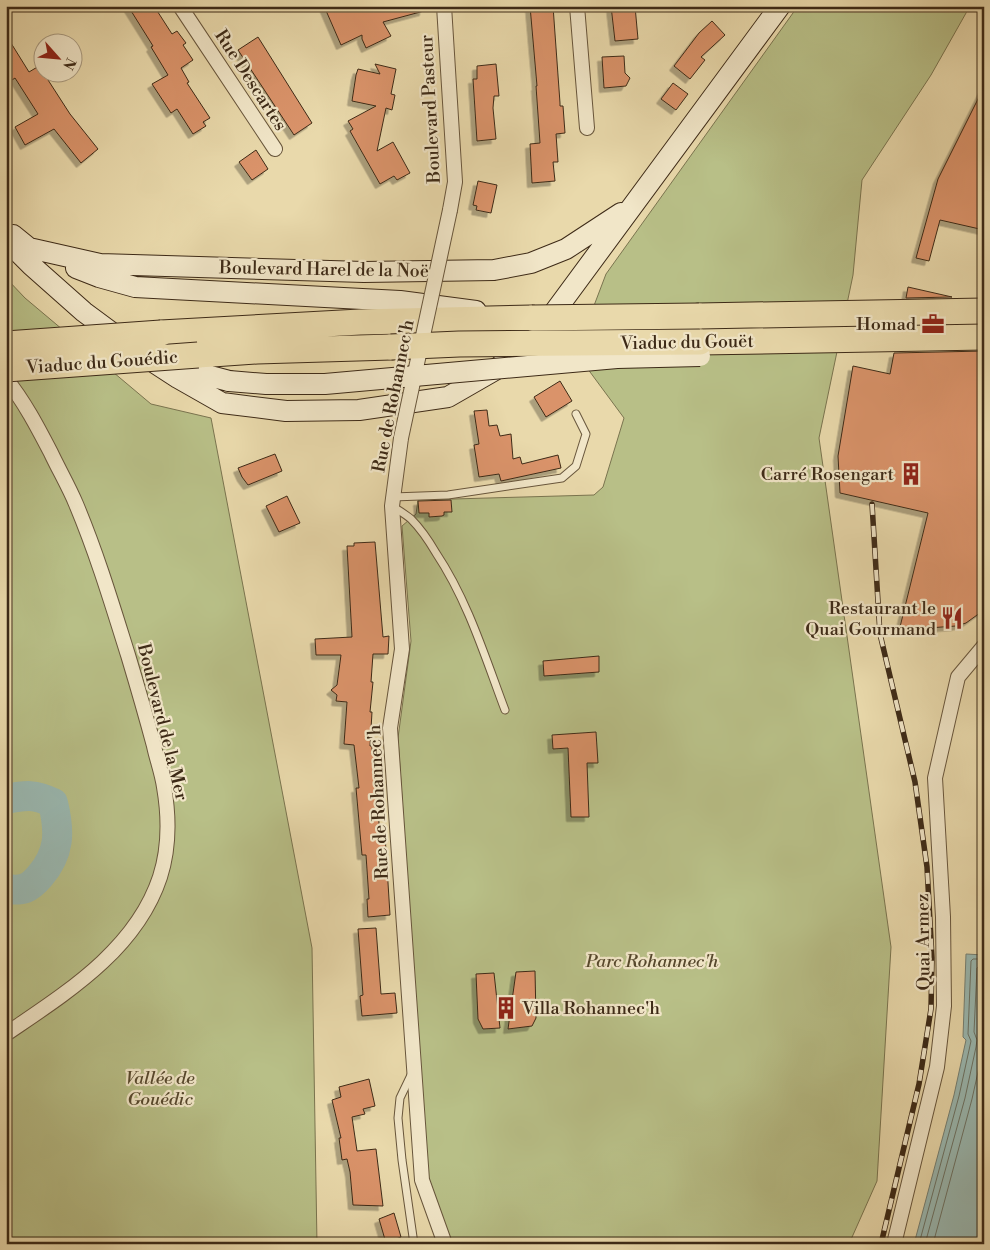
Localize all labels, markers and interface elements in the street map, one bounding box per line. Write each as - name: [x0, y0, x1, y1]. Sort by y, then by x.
- street label: Rue Descartes: [209, 25, 292, 135]
- north arrow: [32, 32, 82, 82]
- street label: Boulevard Pasteur: [415, 34, 446, 185]
- text: N: [58, 54, 79, 72]
- street label: Boulevard Harel de la Noë: [218, 256, 429, 283]
- office icon: Homad: [920, 311, 946, 337]
- place label: Homad: [856, 313, 917, 336]
- street label: Rue de Rohannec'h: [367, 317, 420, 474]
- street label: Viaduc du Gouët: [619, 330, 755, 355]
- street label: Viaduc du Gouédic: [24, 346, 179, 379]
- building icon: Carré Rosengart: [898, 461, 924, 487]
- place label: Carré Rosengart: [761, 463, 895, 486]
- place label: Restaurant le Quai Gourmand: [805, 597, 937, 641]
- restaurant icon: Restaurant le Quai Gourmand: [939, 605, 965, 631]
- street label: Boulevard de la Mer: [132, 640, 193, 803]
- street label: Rue de Rohannec'h: [363, 724, 394, 880]
- street label: Quai Armez: [911, 893, 936, 991]
- park label: Parc Rohannec'h: [585, 950, 719, 973]
- building icon: Villa Rohannec'h: [493, 995, 519, 1021]
- place label: Villa Rohannec'h: [521, 997, 660, 1020]
- park label: Vallée de Gouédic: [125, 1067, 195, 1111]

